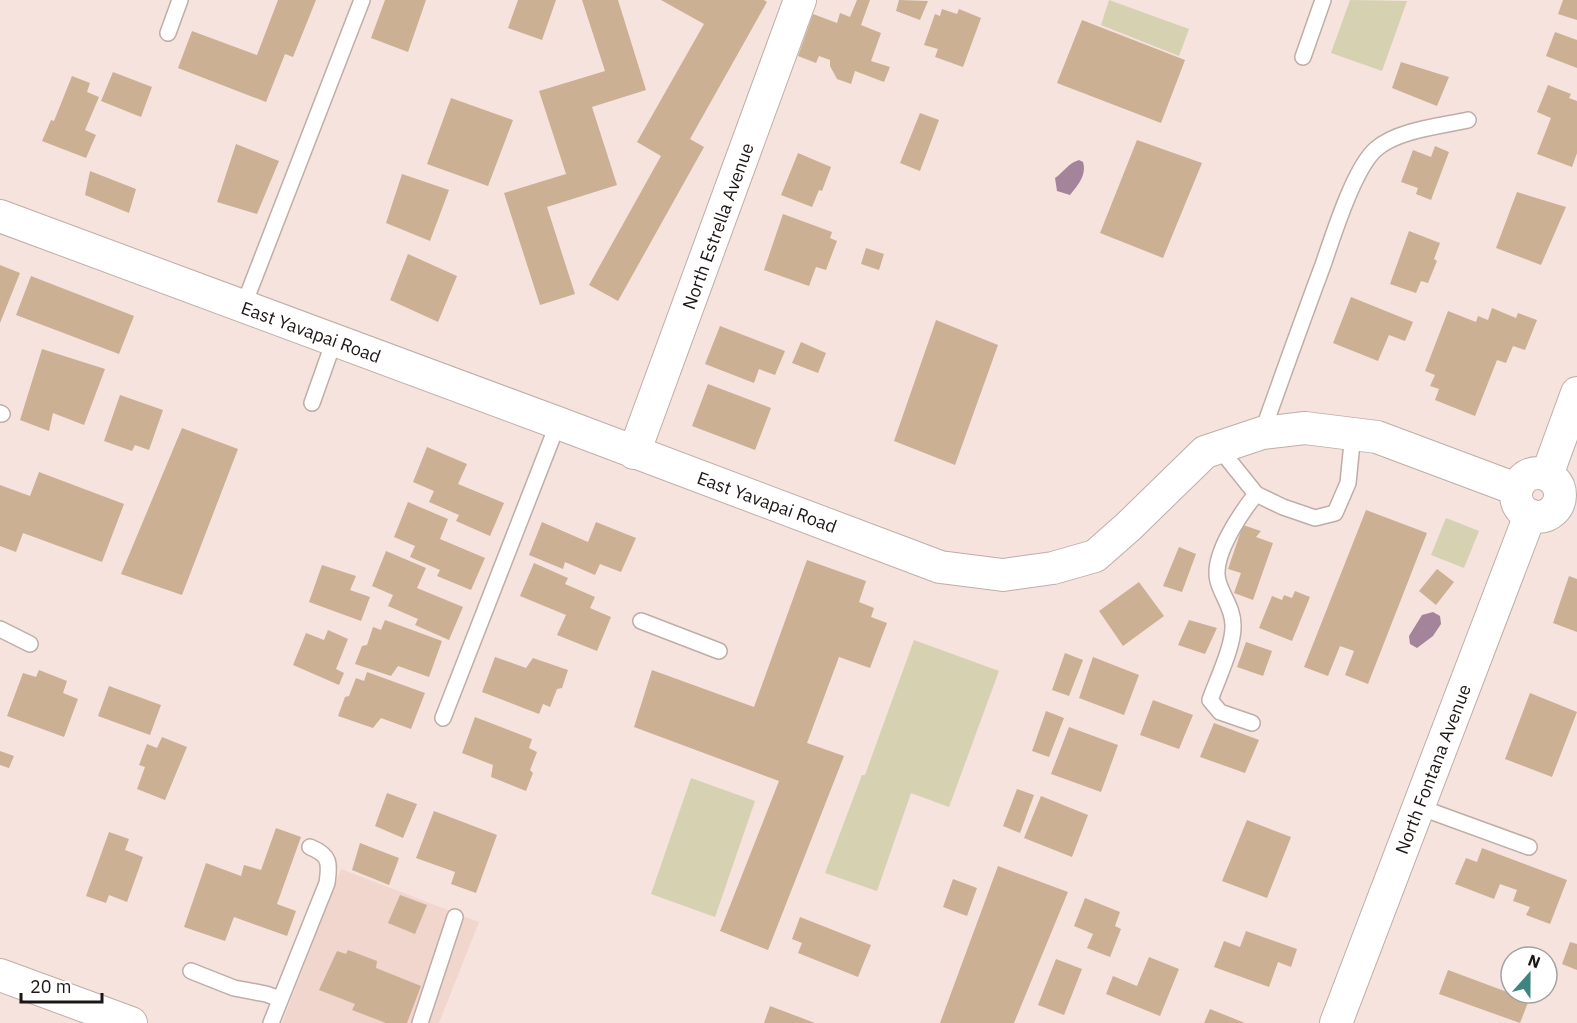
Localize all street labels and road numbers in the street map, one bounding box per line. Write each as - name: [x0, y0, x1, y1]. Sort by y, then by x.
- street label: North Estrella Avenue: [677, 139, 759, 313]
- street label: East Yavapai Road: [238, 296, 384, 368]
- street label: East Yavapai Road: [694, 466, 840, 538]
- street label: North Fontana Avenue: [1390, 681, 1476, 857]

